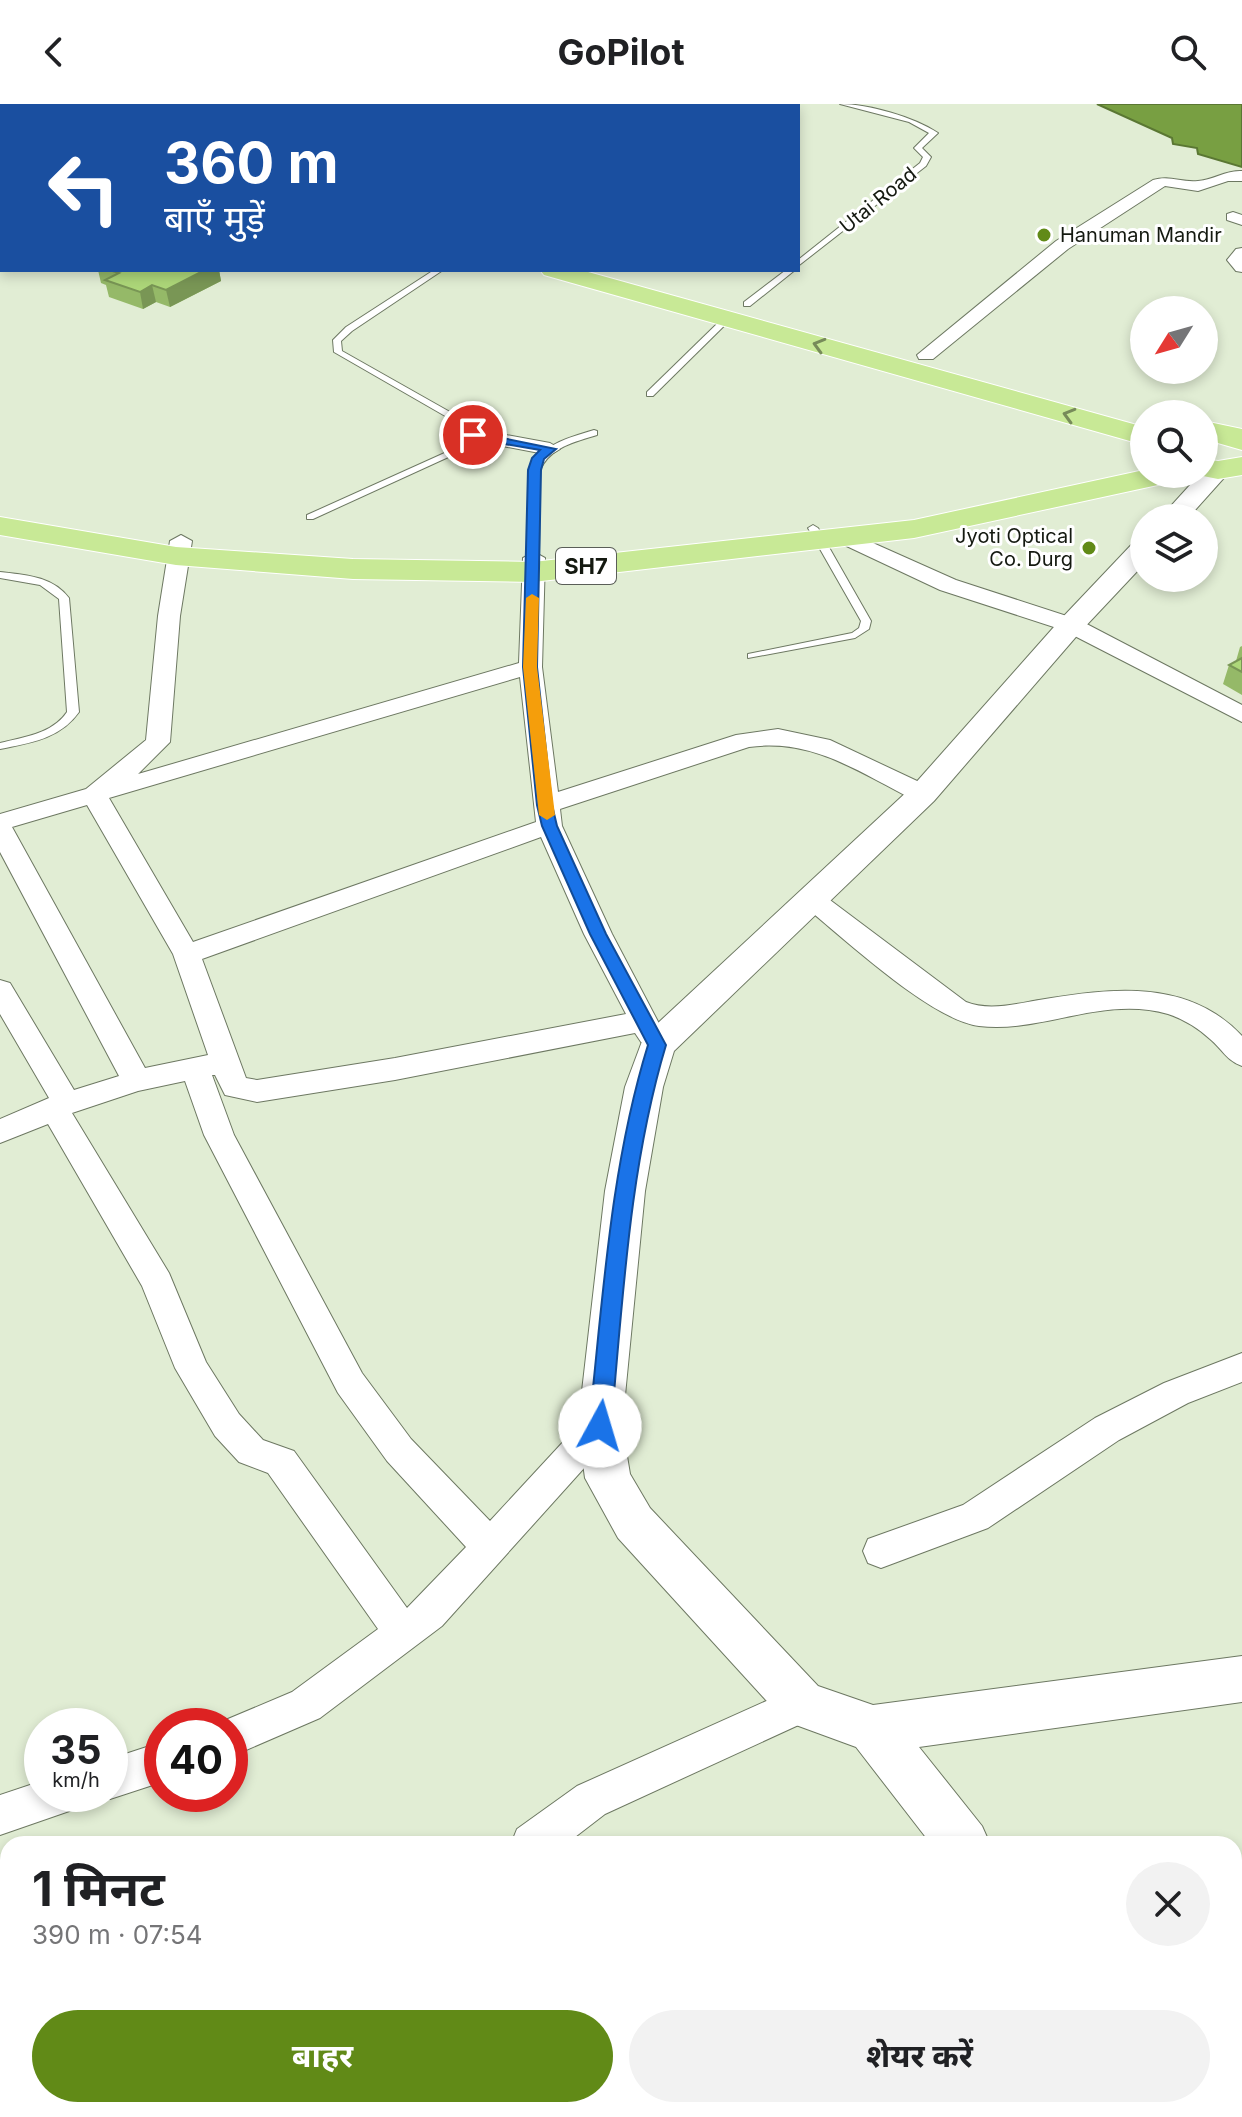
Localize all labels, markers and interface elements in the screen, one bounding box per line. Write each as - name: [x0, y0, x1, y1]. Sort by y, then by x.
- icon: back: [32, 30, 76, 74]
- text: GoPilot: [557, 30, 685, 74]
- icon: search: [1166, 30, 1210, 74]
- text: 360 m: [164, 129, 339, 197]
- icon: left: [32, 136, 136, 240]
- street label: Utai Road: [835, 162, 921, 238]
- text: बाएँ मुड़ें: [164, 197, 265, 241]
- place label: Hanuman Mandir: [1060, 223, 1222, 247]
- marker: Hanuman Mandir: [1035, 226, 1053, 244]
- north arrow: [1130, 296, 1218, 384]
- map controls: [1130, 296, 1218, 592]
- one-way arrow: [812, 338, 826, 354]
- button: search: [1130, 400, 1218, 488]
- pin: [439, 401, 507, 469]
- one-way arrow: [1062, 408, 1076, 424]
- icon: arrive: [451, 413, 495, 457]
- button: layers: [1130, 504, 1218, 592]
- place label: Jyoti Optical Co. Durg: [955, 524, 1073, 571]
- marker: Jyoti Optical Co. Durg: [1080, 539, 1098, 557]
- road number: SH7: [556, 548, 616, 584]
- position arrow: [558, 1384, 642, 1468]
- speed limit sign: 40: [144, 1708, 248, 1812]
- text: 35: [50, 1725, 102, 1774]
- text: km/h: [52, 1768, 100, 1792]
- text: 1 मिनट: [32, 1859, 165, 1918]
- button: close: [1126, 1862, 1210, 1946]
- text: 390 m · 07:54: [32, 1919, 203, 1950]
- button: बाहर: [32, 2010, 613, 2102]
- button: शेयर करें: [629, 2010, 1210, 2102]

